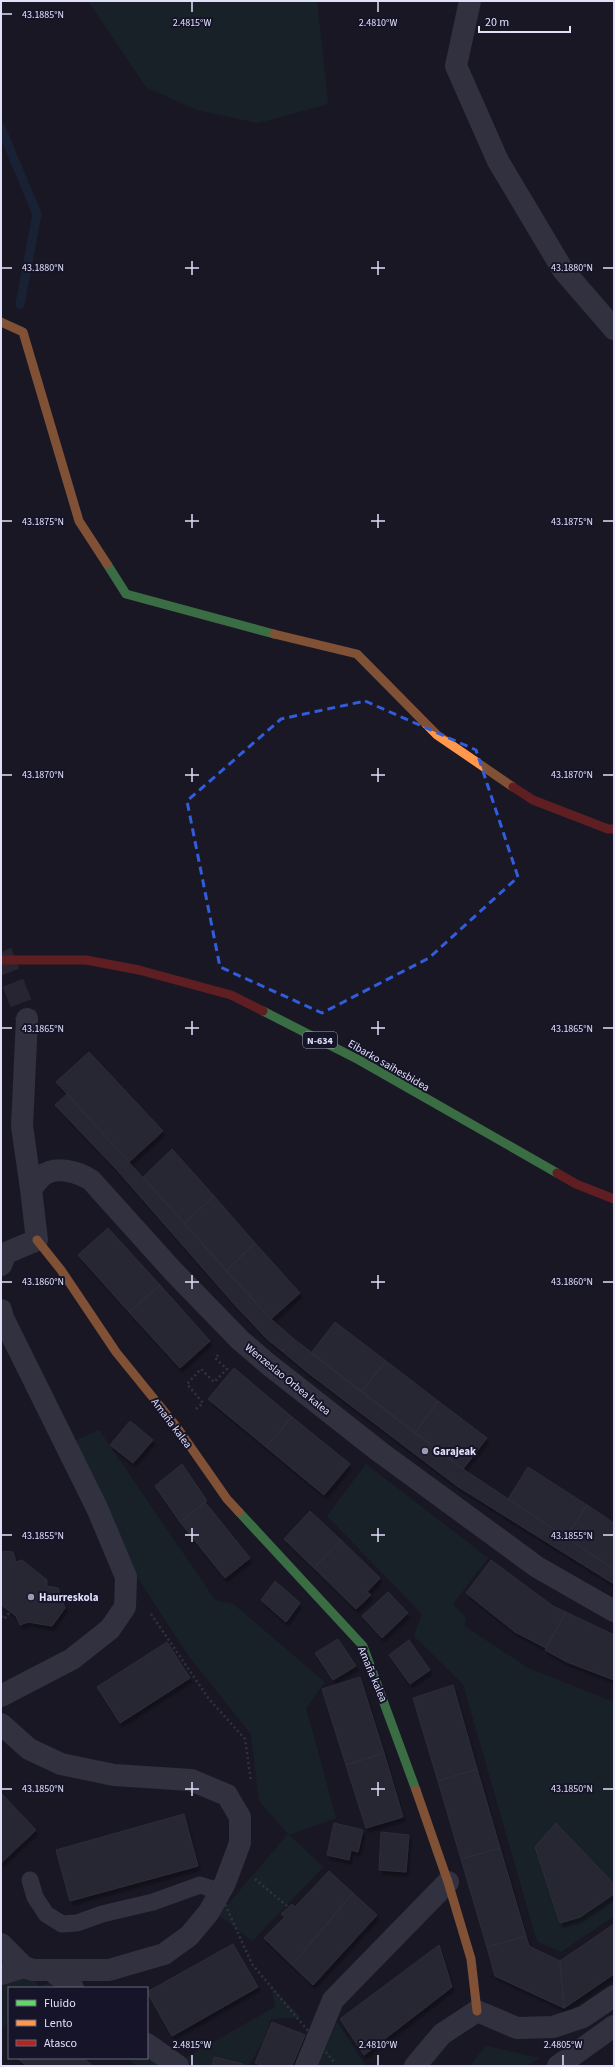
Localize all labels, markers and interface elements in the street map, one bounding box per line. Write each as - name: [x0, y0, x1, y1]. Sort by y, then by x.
- text: 43.1885°N: [22, 8, 64, 22]
- scale bar: [479, 8, 570, 34]
- text: 20 m: [485, 14, 509, 31]
- text: 2.4815°W: [173, 16, 211, 30]
- text: 2.4810°W: [359, 16, 397, 30]
- text: 43.1880°N: [22, 261, 64, 275]
- text: 43.1880°N: [551, 261, 593, 275]
- text: 43.1875°N: [22, 515, 64, 529]
- text: 43.1875°N: [551, 515, 593, 529]
- text: 43.1870°N: [22, 768, 64, 782]
- text: 43.1870°N: [551, 768, 593, 782]
- text: 43.1865°N: [22, 1022, 64, 1036]
- text: 43.1865°N: [551, 1022, 593, 1036]
- road number: N-634: [303, 1032, 337, 1048]
- street label: Eibarko saihesbidea: [345, 1036, 432, 1095]
- text: 43.1860°N: [22, 1275, 64, 1289]
- text: 43.1860°N: [551, 1275, 593, 1289]
- street label: Wenzeslao Orbea kalea: [242, 1340, 334, 1419]
- street label: Amaña kalea: [148, 1395, 195, 1451]
- place label: Garajeak: [433, 1444, 476, 1459]
- marker: Garajeak: [420, 1446, 430, 1456]
- text: 43.1855°N: [22, 1529, 64, 1543]
- text: 43.1855°N: [551, 1529, 593, 1543]
- place label: Haurreskola: [39, 1590, 99, 1605]
- marker: Haurreskola: [26, 1592, 36, 1602]
- street label: Amaña kalea: [354, 1644, 391, 1704]
- text: 43.1850°N: [22, 1782, 64, 1796]
- text: 43.1850°N: [551, 1782, 593, 1796]
- legend: [8, 1987, 148, 2059]
- text: Fluido: [44, 1995, 76, 2012]
- text: Lento: [44, 2015, 73, 2032]
- text: Atasco: [44, 2035, 77, 2052]
- text: 2.4815°W: [173, 2038, 211, 2052]
- text: 2.4810°W: [359, 2038, 397, 2052]
- text: 2.4805°W: [544, 2038, 582, 2052]

